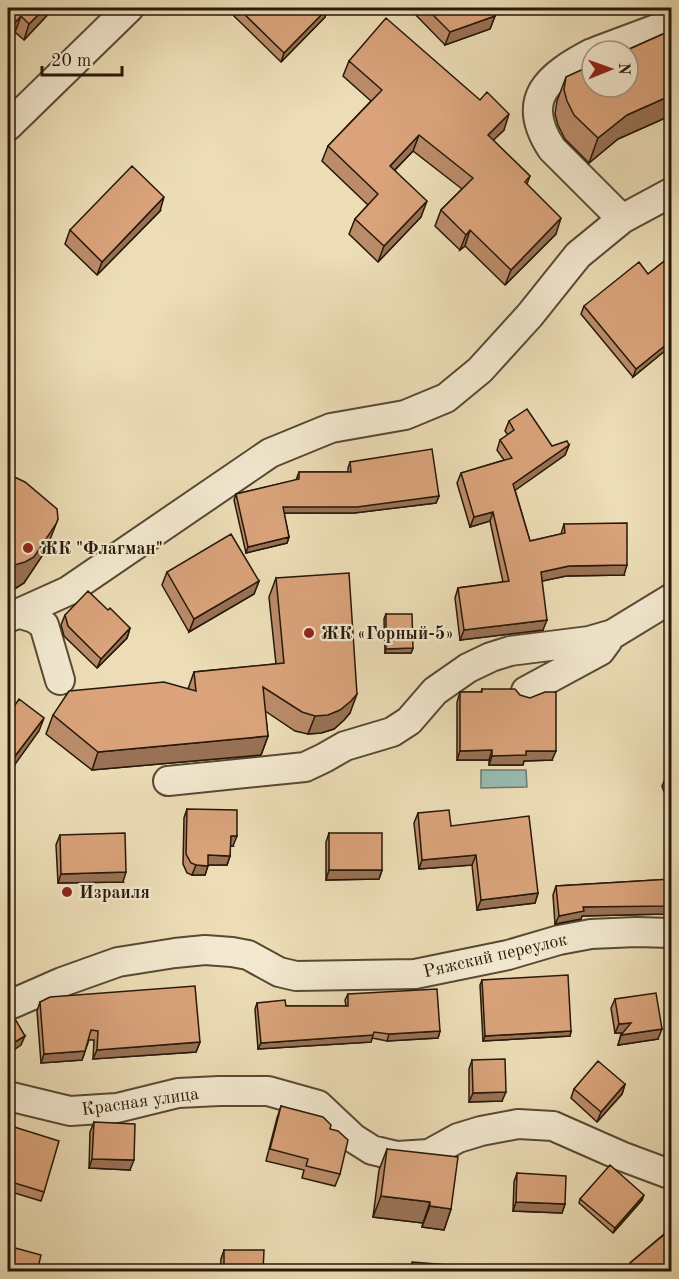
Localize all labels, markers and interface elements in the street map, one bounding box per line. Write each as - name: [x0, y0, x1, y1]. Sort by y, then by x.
- scale bar: [42, 39, 122, 77]
- north arrow: [580, 39, 640, 99]
- text: 20 m: [51, 52, 91, 70]
- text: N: [615, 63, 631, 76]
- place label: ЖК "Флагман": [40, 540, 163, 558]
- marker: ЖК "Флагман": [21, 541, 35, 555]
- place label: ЖК «Горный-5»: [321, 625, 454, 643]
- marker: ЖК «Горный-5»: [302, 626, 316, 640]
- place label: Израиля: [79, 884, 150, 902]
- marker: Израиля: [60, 885, 74, 899]
- street label: Ряжский переулок: [422, 931, 569, 981]
- street label: Красная улица: [80, 1085, 200, 1119]

